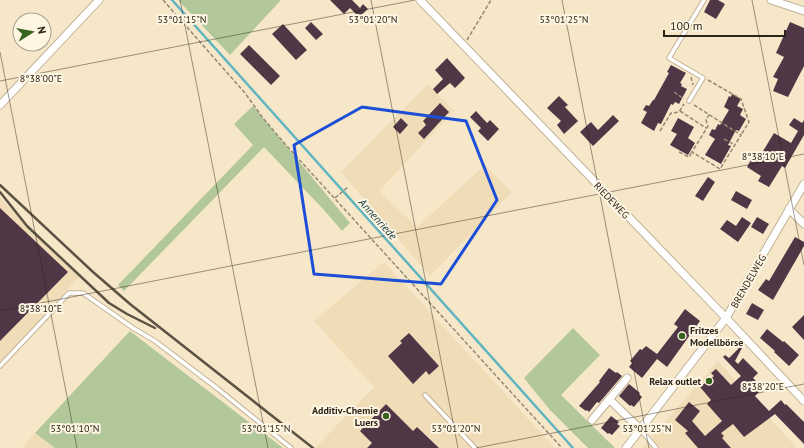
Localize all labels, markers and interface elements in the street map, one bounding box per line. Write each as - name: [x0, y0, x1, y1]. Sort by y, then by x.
- north arrow: [12, 12, 52, 52]
- scale bar: [664, 12, 785, 38]
- text: 53°01'15"N: [157, 13, 207, 26]
- text: 53°01'20"N: [348, 13, 398, 26]
- text: 53°01'25"N: [539, 13, 589, 26]
- text: 100 m: [670, 18, 703, 33]
- text: N: [34, 25, 49, 35]
- text: 8°38'00"E: [20, 72, 62, 85]
- text: 8°38'10"E: [742, 150, 784, 163]
- street label: RIEDEWEG: [591, 179, 632, 221]
- water label: Annenriede: [355, 195, 400, 243]
- street label: BRENDELWEG: [728, 252, 769, 310]
- text: 8°38'10"E: [20, 302, 62, 315]
- place label: Fritzes Modellbörse: [690, 324, 743, 349]
- marker: Fritzes Modellbörse: [677, 331, 687, 341]
- place label: Relax outlet: [649, 375, 702, 388]
- marker: Relax outlet: [704, 376, 714, 386]
- text: 8°38'20"E: [742, 380, 784, 393]
- place label: Additiv-Chemie Luers: [312, 404, 378, 429]
- marker: Additiv-Chemie Luers: [381, 411, 391, 421]
- text: 53°01'10"N: [50, 422, 100, 435]
- text: 53°01'15"N: [241, 422, 291, 435]
- text: 53°01'20"N: [431, 422, 481, 435]
- text: 53°01'25"N: [622, 422, 672, 435]

